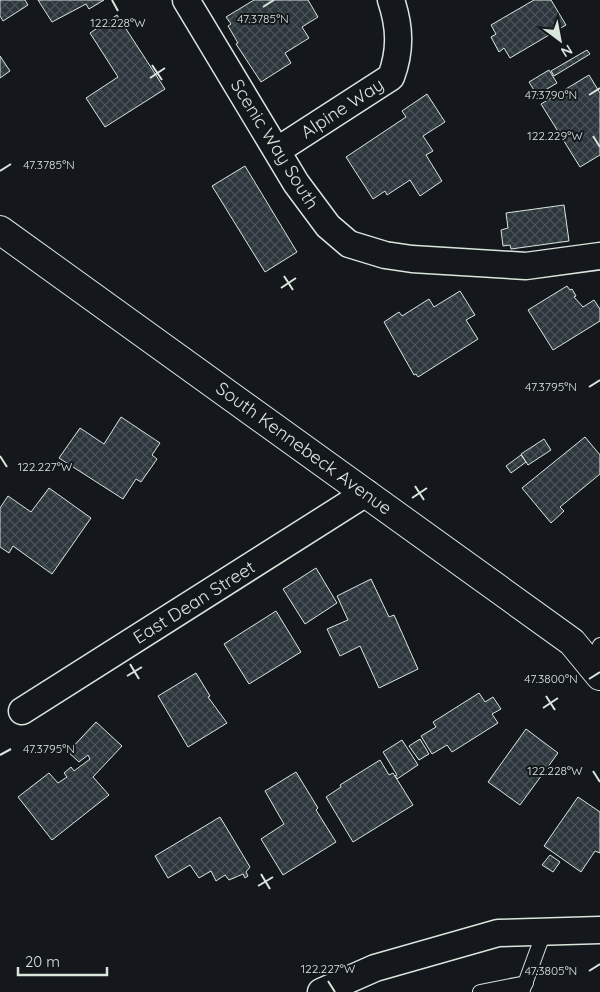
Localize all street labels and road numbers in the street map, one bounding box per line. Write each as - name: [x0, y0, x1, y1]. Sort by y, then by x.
- street label: Alpine Way: [296, 73, 388, 143]
- street label: Scenic Way South: [226, 75, 324, 213]
- street label: South Kennebeck Avenue: [212, 376, 396, 520]
- street label: East Dean Street: [129, 555, 259, 649]

